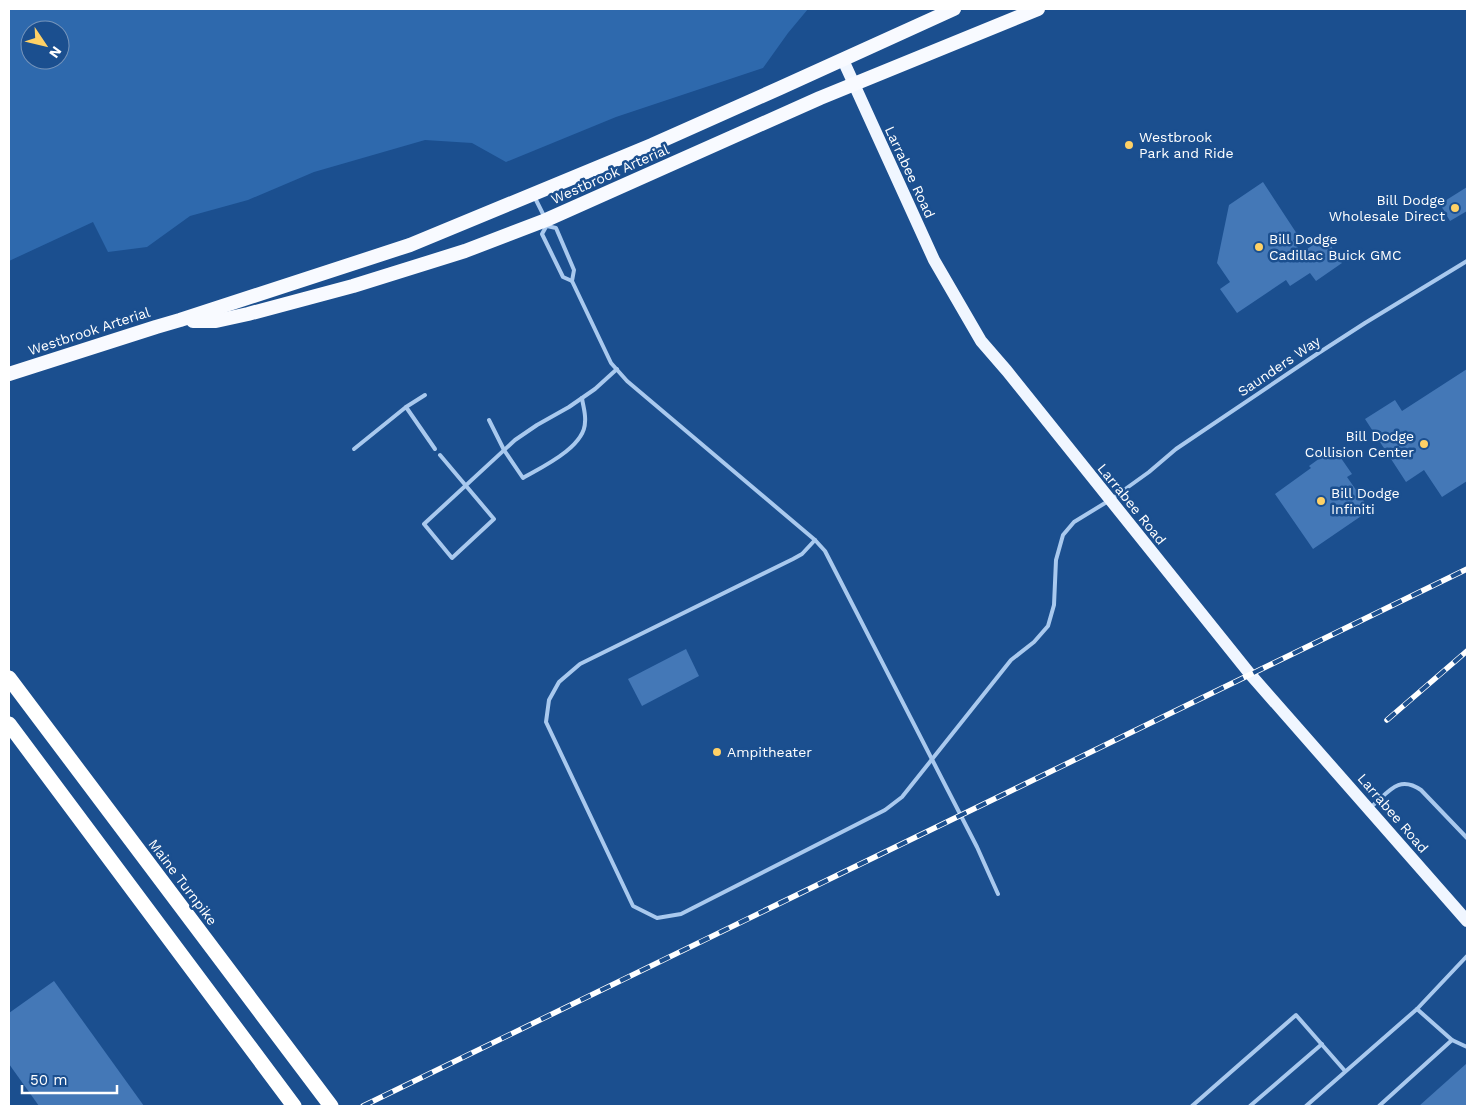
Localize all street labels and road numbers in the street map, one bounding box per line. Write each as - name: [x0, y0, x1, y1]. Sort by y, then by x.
- street label: Larrabee Road: [882, 124, 938, 220]
- street label: Westbrook Arterial: [549, 141, 672, 207]
- street label: Westbrook Arterial: [26, 303, 153, 358]
- street label: Saunders Way: [1235, 332, 1324, 399]
- street label: Larrabee Road: [1095, 460, 1169, 548]
- street label: Larrabee Road: [1354, 770, 1432, 856]
- street label: Maine Turnpike: [145, 836, 221, 928]

